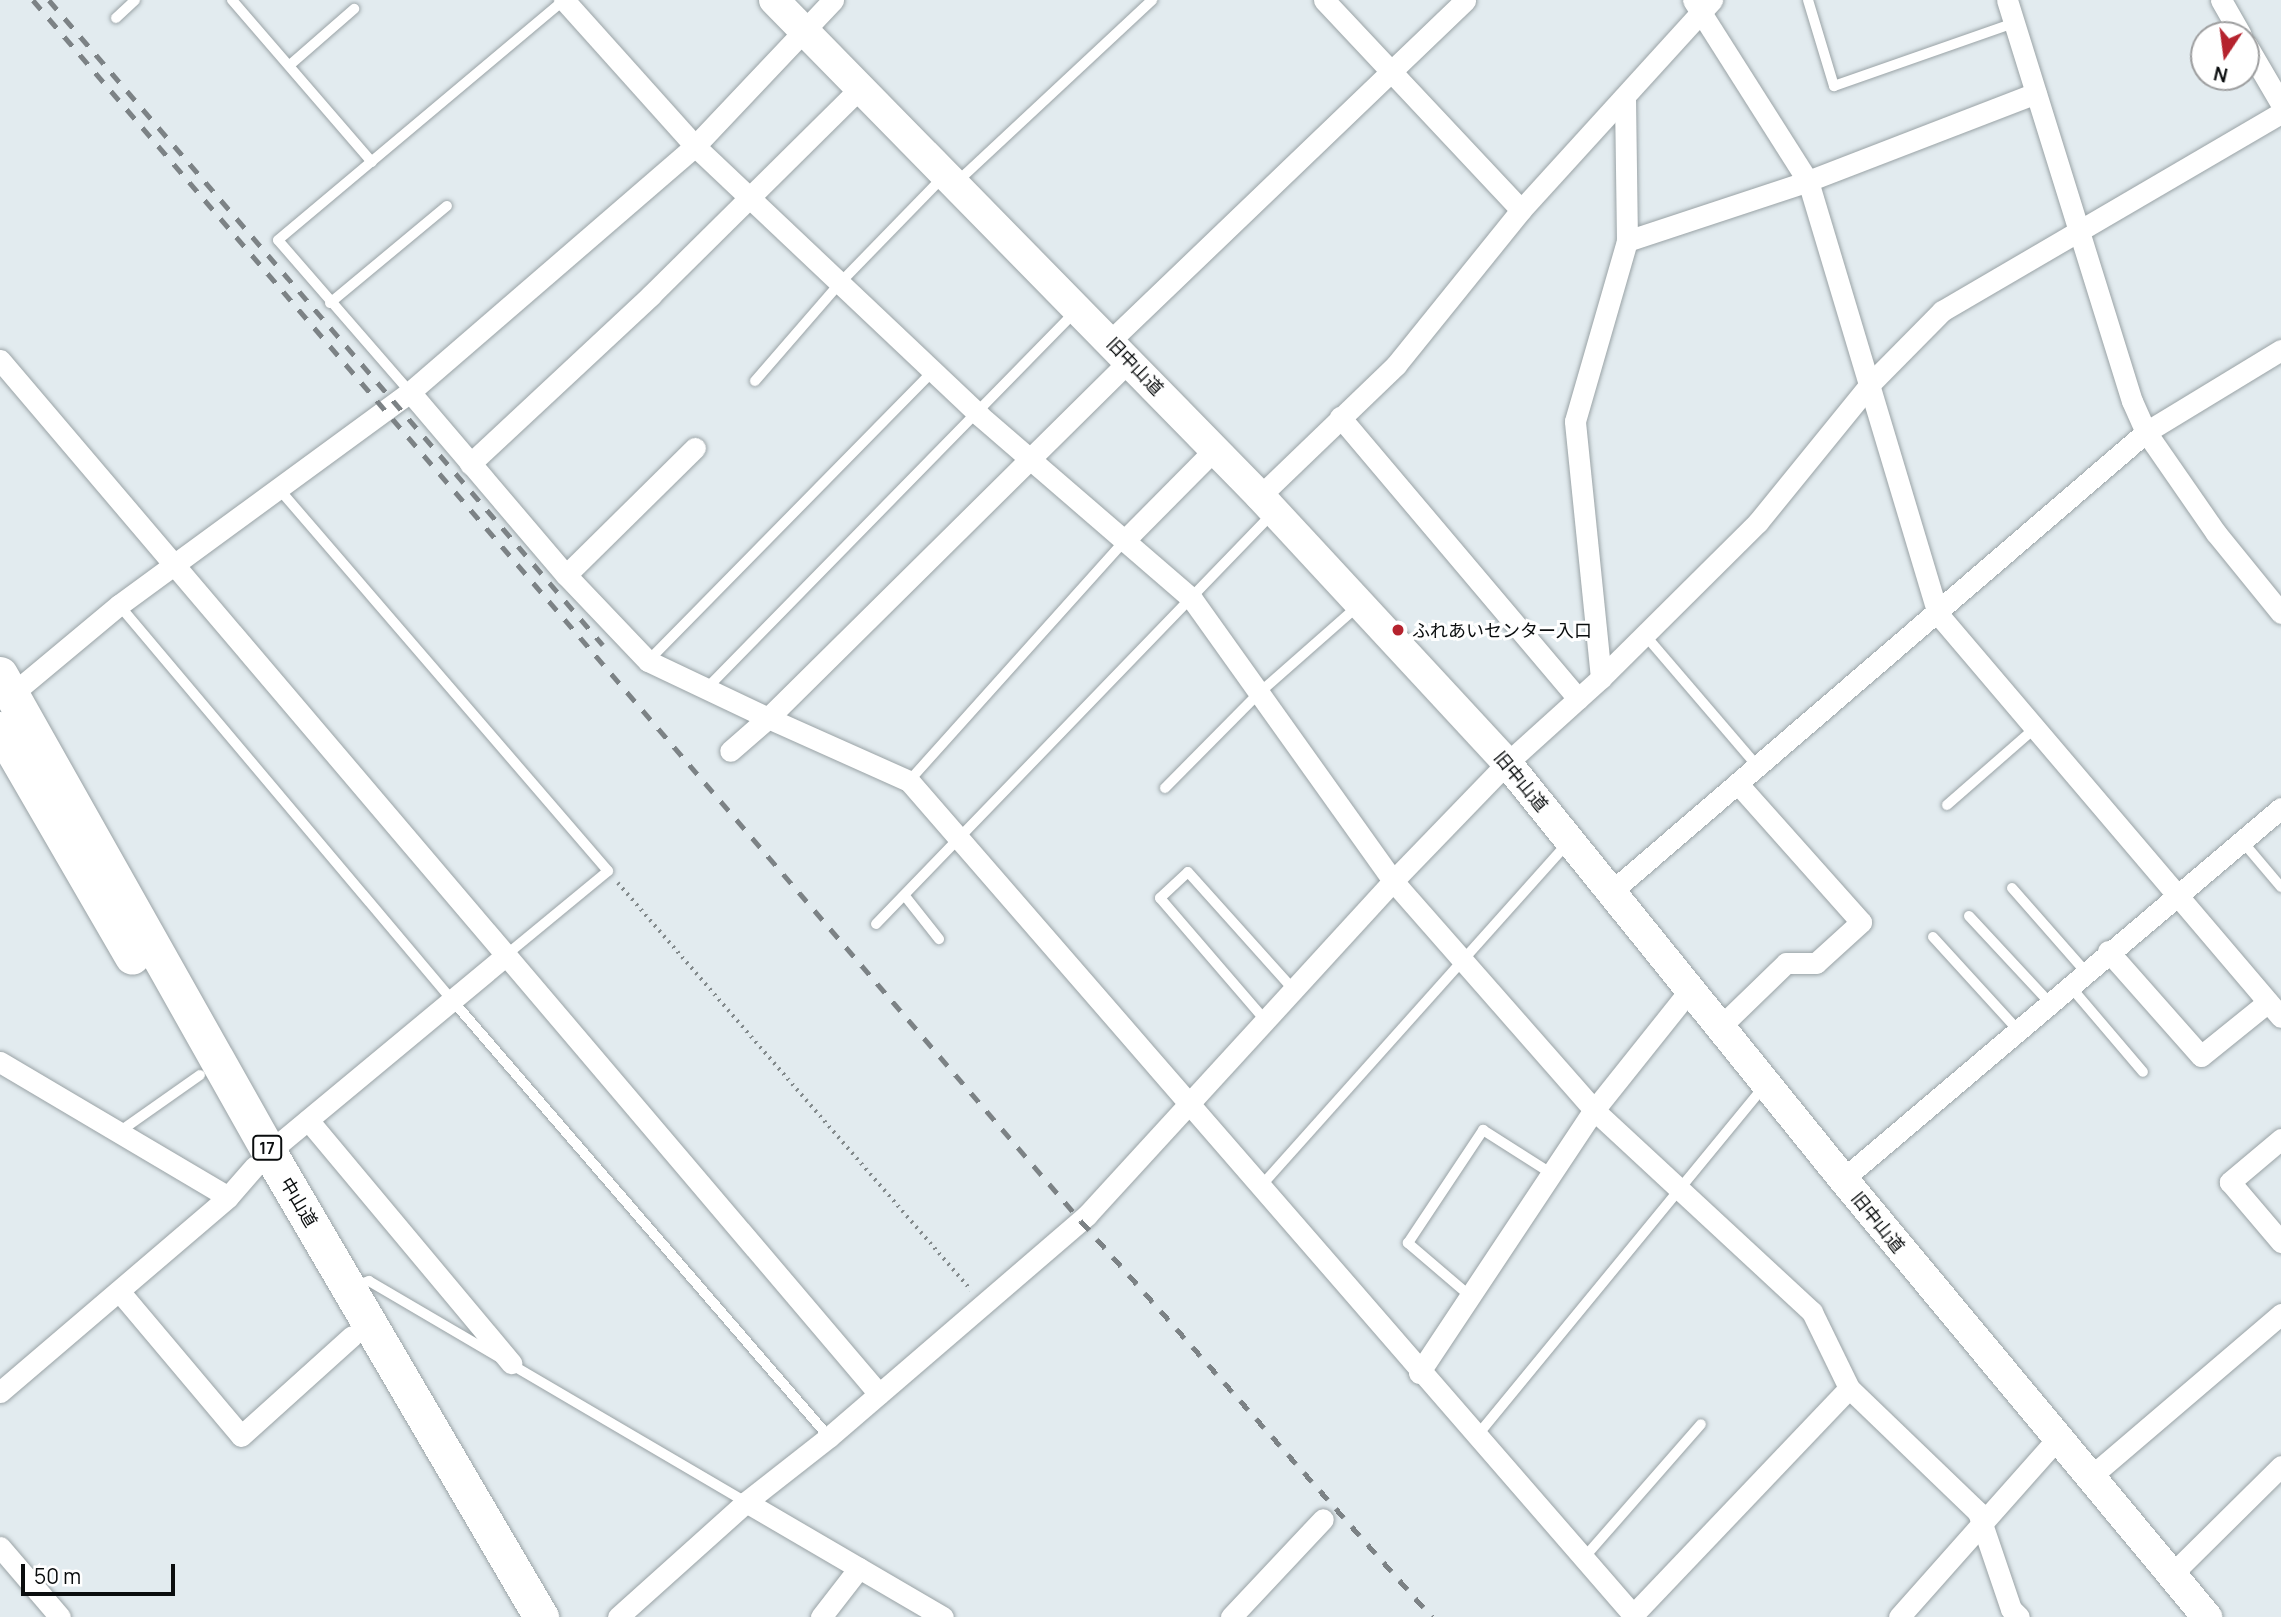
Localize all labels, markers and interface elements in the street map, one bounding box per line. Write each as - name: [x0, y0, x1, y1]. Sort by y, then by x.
- north arrow: [2190, 21, 2260, 91]
- text: N: [2211, 60, 2230, 89]
- street label: 旧中山道: [1102, 333, 1168, 399]
- place label: ふれあいセンター入口: [1412, 619, 1592, 641]
- marker: ふれあいセンター入口: [1390, 622, 1406, 638]
- street label: 旧中山道: [1490, 746, 1552, 816]
- road number: 17: [251, 1136, 283, 1160]
- street label: 中山道: [276, 1173, 322, 1231]
- street label: 旧中山道: [1847, 1187, 1909, 1257]
- scale bar: [24, 1550, 178, 1594]
- text: 50 m: [34, 1562, 81, 1590]

